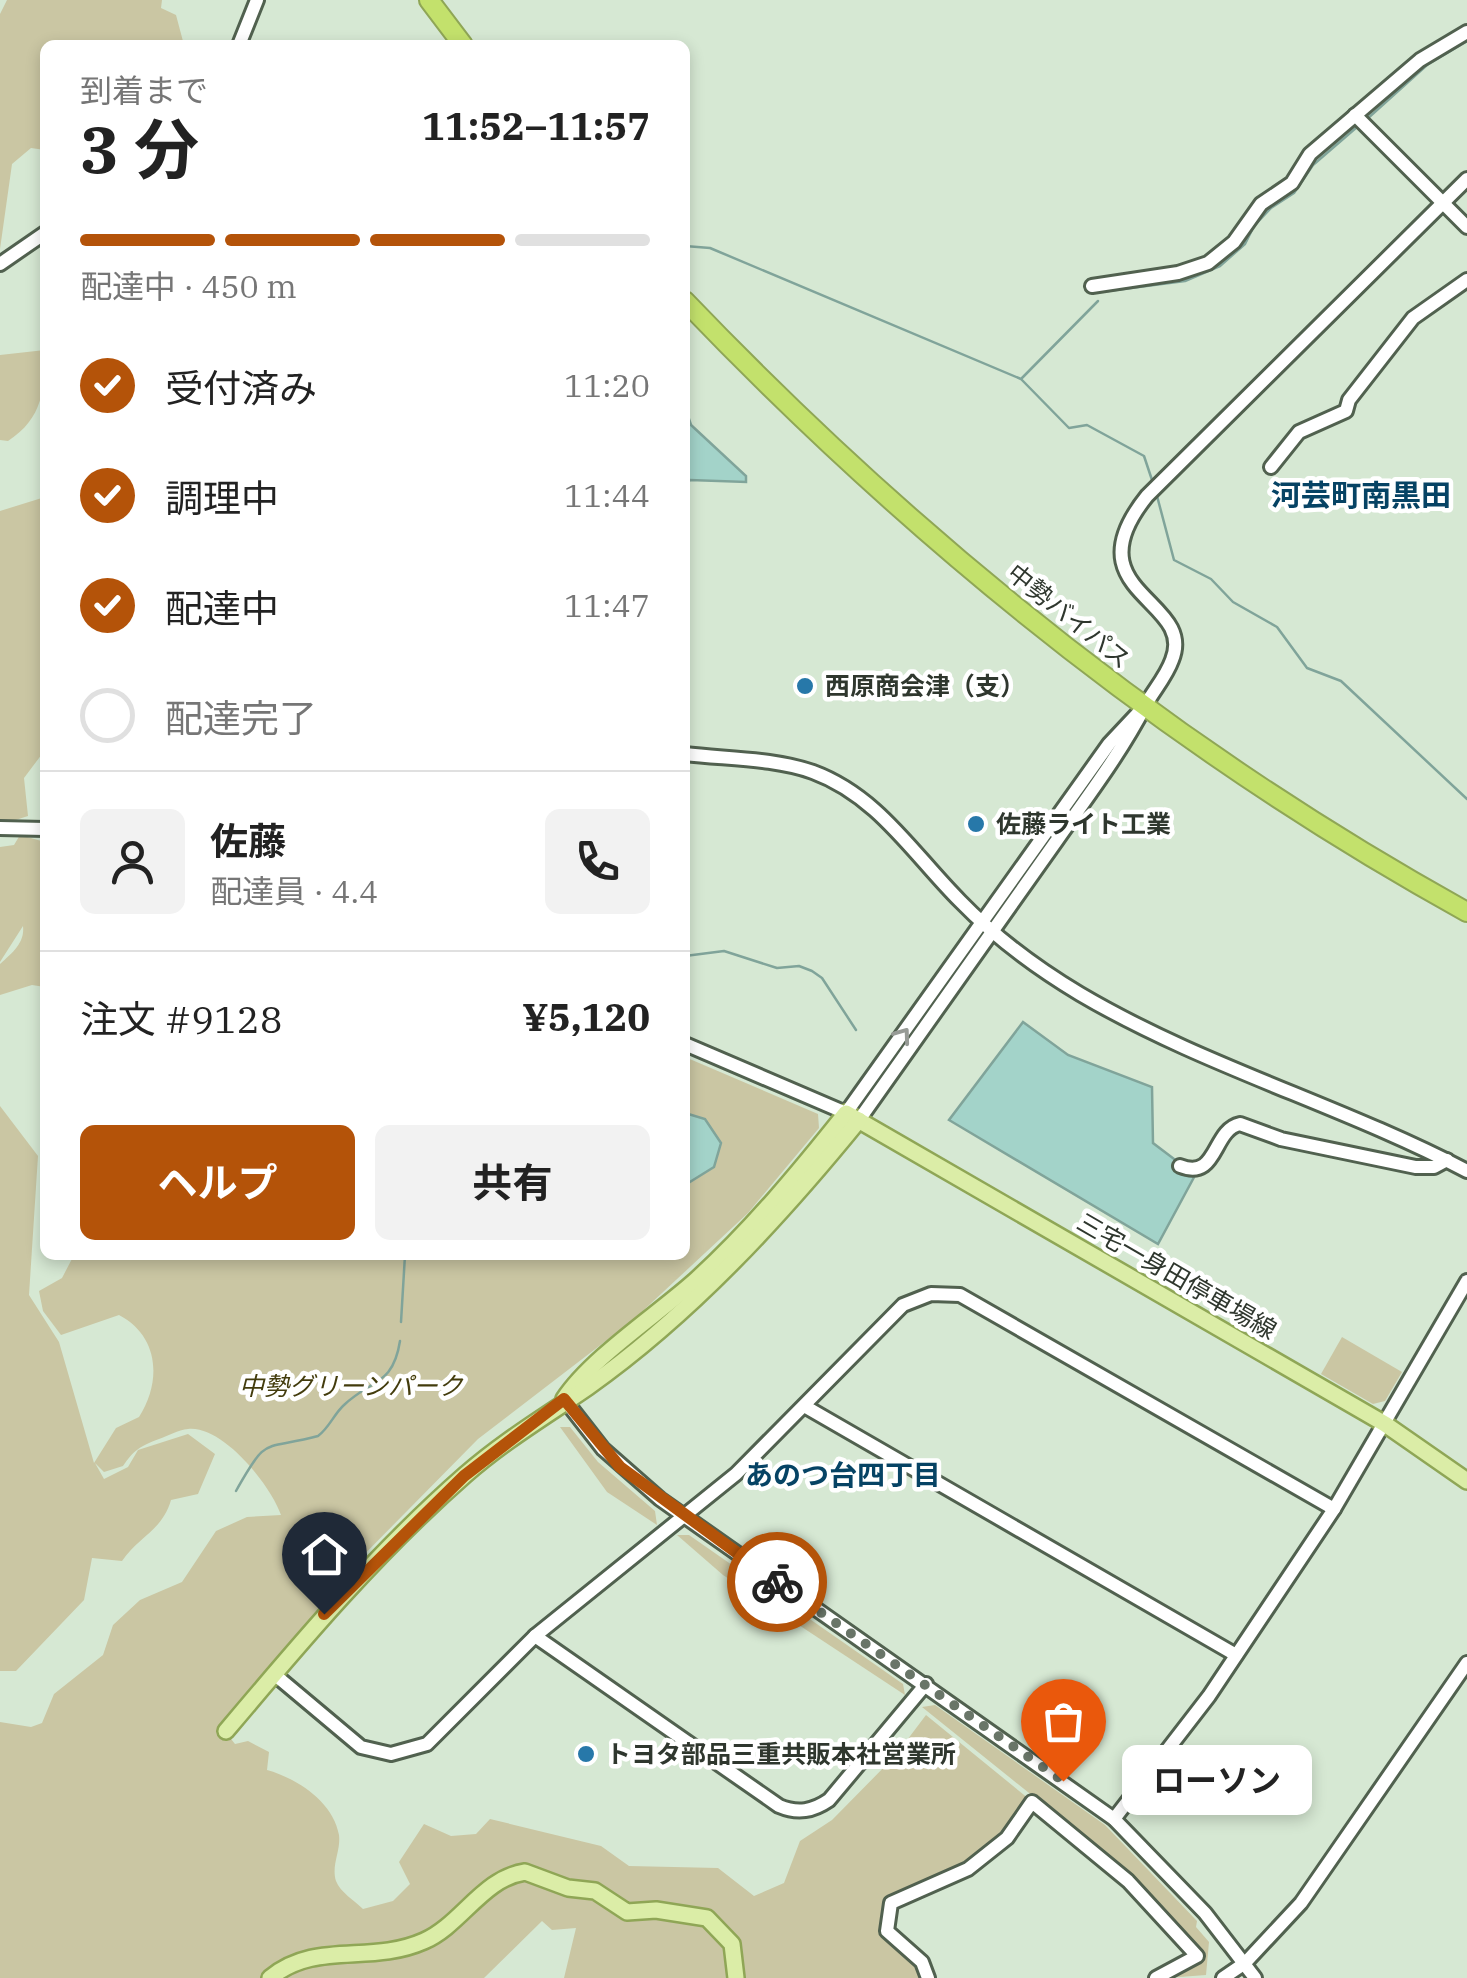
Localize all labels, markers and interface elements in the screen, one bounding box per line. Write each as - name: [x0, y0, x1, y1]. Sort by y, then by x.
- text: 到着まで: [80, 69, 208, 111]
- text: 11:52–11:57: [422, 101, 650, 150]
- text: 3 分: [80, 106, 199, 191]
- text: 配達中 · 450 m: [80, 265, 297, 307]
- icon: check: [80, 358, 135, 413]
- text: 受付済み: [165, 363, 317, 412]
- text: 11:20: [564, 364, 650, 406]
- icon: check: [80, 468, 135, 523]
- text: 調理中: [165, 473, 279, 522]
- text: 11:44: [564, 474, 650, 516]
- district label: 河芸町南黒田: [1271, 475, 1451, 514]
- street label: 中勢バイパス: [1001, 556, 1138, 675]
- icon: check: [80, 578, 135, 633]
- text: 配達中: [165, 583, 279, 632]
- text: 11:47: [564, 584, 650, 626]
- place label: 西原商会津（支）: [825, 669, 1025, 702]
- marker: 西原商会津（支）: [794, 675, 816, 697]
- text: 配達完了: [165, 693, 317, 742]
- place label: 佐藤ライト工業: [996, 807, 1171, 840]
- button: person: [80, 809, 185, 914]
- button: phone: [545, 809, 650, 914]
- marker: 佐藤ライト工業: [965, 813, 987, 835]
- text: 佐藤: [210, 816, 286, 865]
- text: 配達員 · 4.4: [210, 870, 378, 912]
- text: ¥5,120: [522, 992, 650, 1041]
- text: 注文 #9128: [80, 994, 282, 1043]
- one-way arrow: [891, 1027, 909, 1046]
- button: ヘルプ: [80, 1125, 355, 1240]
- button: 共有: [375, 1125, 650, 1240]
- street label: 三宅一身田停車場線: [1072, 1205, 1283, 1346]
- park label: 中勢グリーンパーク: [239, 1369, 464, 1402]
- district label: あのつ台四丁目: [745, 1456, 941, 1493]
- pin: [282, 1512, 367, 1615]
- icon: home: [297, 1527, 352, 1582]
- courier: [727, 1532, 827, 1632]
- icon: bike: [750, 1555, 805, 1610]
- pin: [1021, 1679, 1106, 1782]
- icon: bag: [1036, 1694, 1091, 1749]
- place label: トヨタ部品三重共販本社営業所: [606, 1737, 956, 1770]
- marker: トヨタ部品三重共販本社営業所: [575, 1743, 597, 1765]
- callout: ローソン: [1123, 1746, 1313, 1816]
- text: ローソン: [1153, 1759, 1281, 1801]

